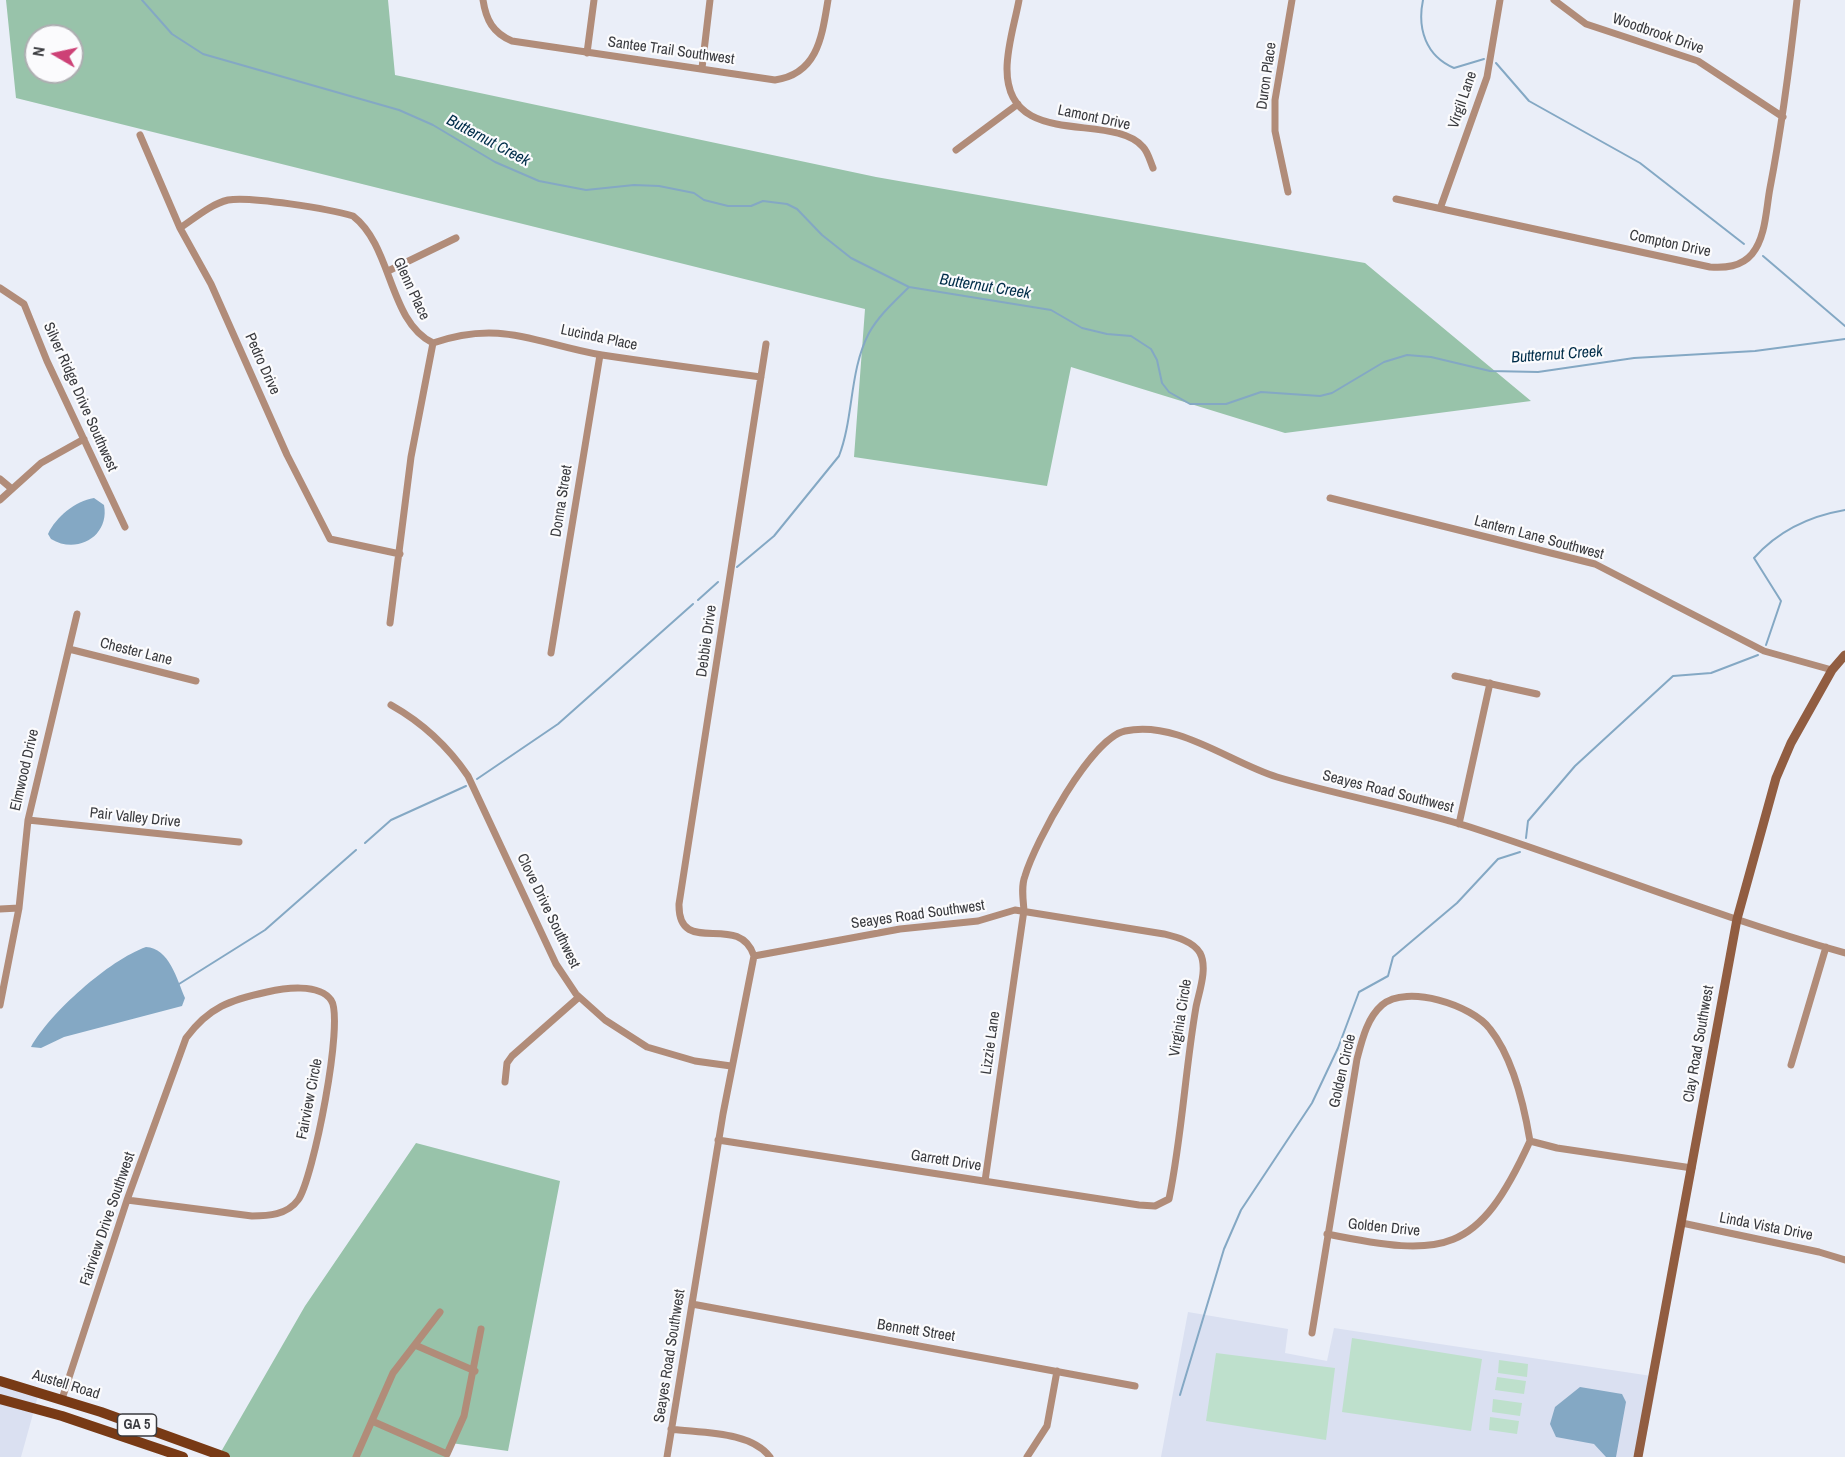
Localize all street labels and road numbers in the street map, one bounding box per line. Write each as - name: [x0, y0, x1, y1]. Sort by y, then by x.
- street label: Woodbrook Drive: [1610, 10, 1706, 58]
- street label: Santee Trail Southwest: [607, 33, 735, 69]
- street label: Duron Place: [1253, 41, 1281, 111]
- street label: Virgil Lane: [1445, 69, 1481, 131]
- street label: Lamont Drive: [1056, 102, 1132, 134]
- street label: Compton Drive: [1628, 227, 1712, 261]
- street label: Glenn Place: [389, 255, 433, 323]
- street label: Silver Ridge Drive Southwest: [39, 320, 121, 474]
- street label: Lucinda Place: [559, 321, 639, 355]
- street label: Pedro Drive: [240, 330, 284, 398]
- street label: Donna Street: [547, 464, 577, 538]
- street label: Lantern Lane Southwest: [1472, 512, 1606, 564]
- street label: Debbie Drive: [693, 604, 721, 678]
- street label: Chester Lane: [98, 634, 174, 670]
- street label: Elmwood Drive: [7, 727, 43, 813]
- street label: Seayes Road Southwest: [1320, 767, 1456, 817]
- street label: Pair Valley Drive: [89, 804, 181, 832]
- street label: Clove Drive Southwest: [512, 851, 584, 971]
- street label: Seayes Road Southwest: [850, 897, 986, 933]
- street label: Virginia Circle: [1166, 978, 1196, 1058]
- street label: Clay Road Southwest: [1680, 984, 1718, 1104]
- street label: Lizzie Lane: [978, 1010, 1004, 1076]
- street label: Golden Circle: [1326, 1032, 1360, 1110]
- street label: Fairview Circle: [293, 1057, 327, 1141]
- street label: Garrett Drive: [909, 1147, 983, 1175]
- street label: Fairview Drive Southwest: [77, 1150, 139, 1288]
- street label: Linda Vista Drive: [1718, 1209, 1814, 1245]
- street label: Golden Drive: [1347, 1215, 1421, 1241]
- street label: Seayes Road Southwest: [651, 1288, 689, 1424]
- street label: Bennett Street: [876, 1316, 956, 1346]
- street label: Austell Road: [30, 1366, 102, 1404]
- road number: GA 5: [118, 1414, 156, 1436]

